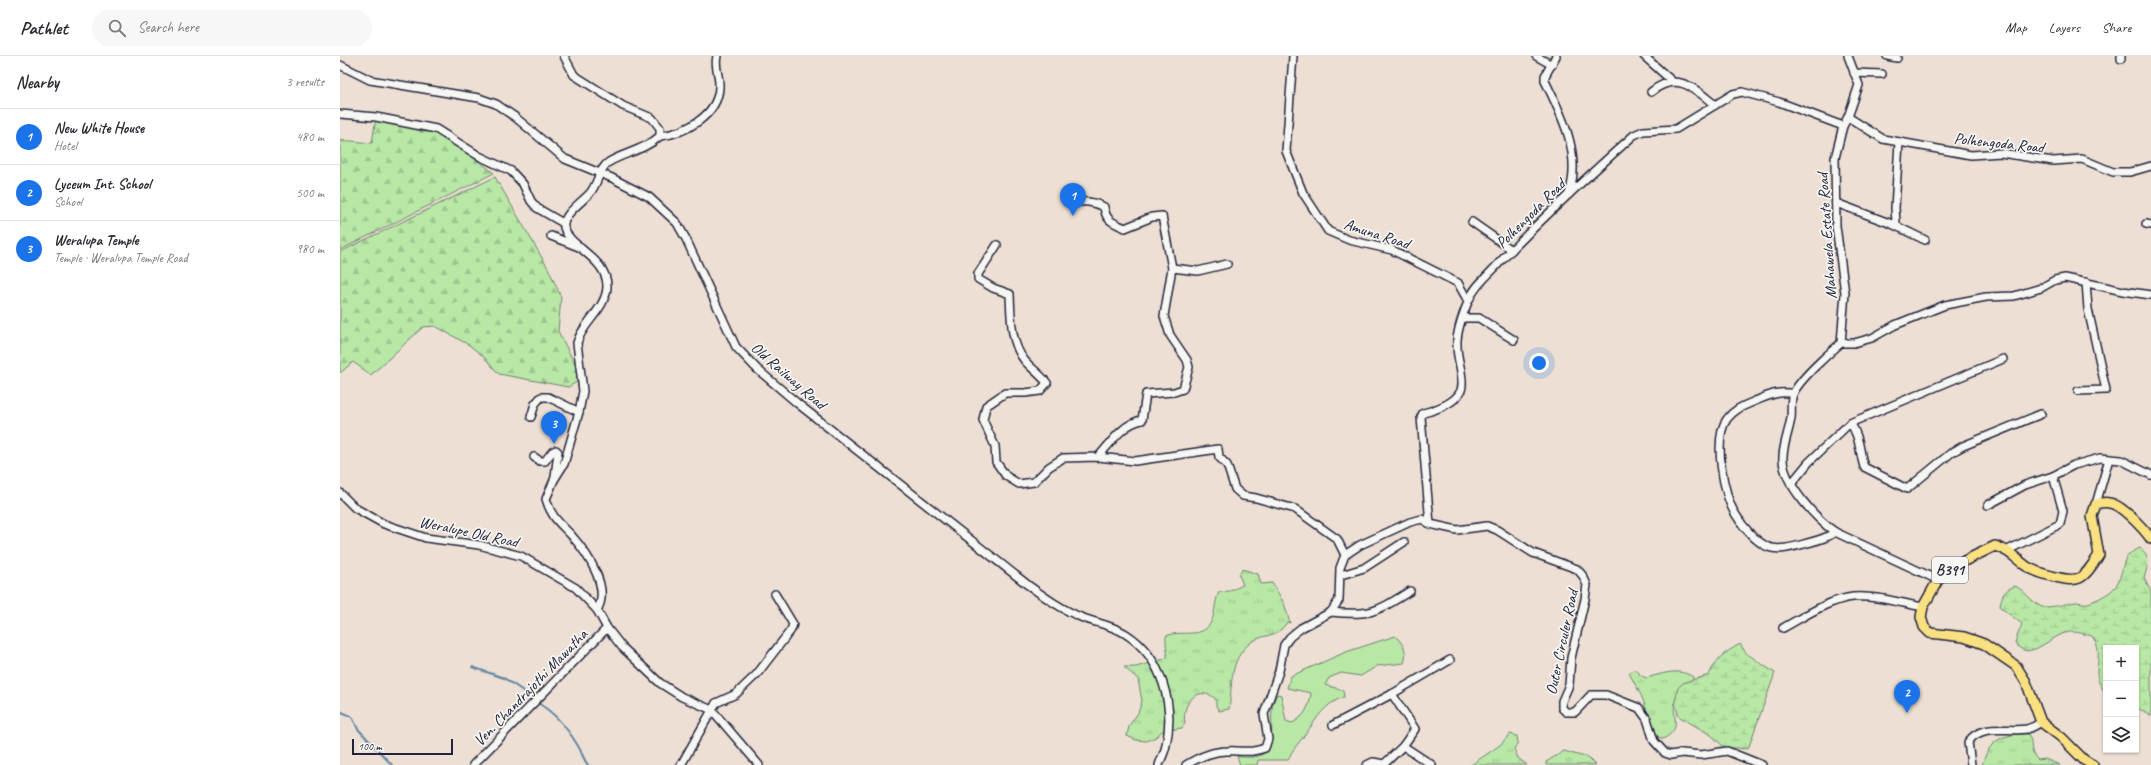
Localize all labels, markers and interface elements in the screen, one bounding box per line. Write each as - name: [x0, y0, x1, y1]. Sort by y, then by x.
- search box: [92, 10, 372, 46]
- text: Pathlet: [20, 16, 68, 40]
- icon: search: [106, 17, 128, 39]
- text: Search here: [138, 18, 199, 37]
- text: Map: [2005, 19, 2027, 36]
- text: Layers: [2049, 19, 2080, 36]
- text: Share: [2102, 19, 2131, 36]
- text: Nearby: [16, 72, 59, 93]
- text: 3 results: [286, 74, 324, 90]
- text: New White House: [54, 119, 144, 138]
- street label: Polhengoda Road: [1953, 128, 2048, 158]
- text: 1: [26, 129, 32, 145]
- text: 480 m: [296, 129, 324, 145]
- text: Hotel: [54, 138, 77, 154]
- street label: Mahawela Estate Road: [1812, 170, 1841, 300]
- street label: Polhengoda Road: [1492, 173, 1572, 253]
- text: Lyceum Int. School: [54, 175, 151, 194]
- pin: 1: [1060, 183, 1086, 216]
- text: 2: [26, 185, 32, 201]
- text: 500 m: [296, 185, 324, 201]
- text: School: [54, 194, 82, 210]
- street label: Amuna Road: [1341, 214, 1415, 255]
- text: Weralupa Temple: [54, 231, 139, 250]
- text: 3: [26, 241, 32, 257]
- text: 980 m: [296, 241, 324, 257]
- text: Temple · Weralupa Temple Road: [54, 250, 188, 266]
- street label: Old Railway Road: [747, 338, 832, 416]
- your location: [1529, 353, 1549, 373]
- pin: 3: [541, 411, 567, 444]
- street label: Weralupe Old Road: [417, 512, 523, 553]
- road number: B391: [1932, 557, 1968, 583]
- street label: Outer Circuler Road: [1541, 585, 1583, 697]
- street label: Ven. Chandrajothi Mawatha: [470, 624, 593, 751]
- map controls: [2103, 645, 2139, 753]
- button: +: [2103, 645, 2139, 681]
- pin: 2: [1894, 680, 1920, 713]
- button: −: [2103, 681, 2139, 717]
- button: layers: [2103, 717, 2139, 753]
- scale bar: [352, 737, 453, 756]
- text: 100 m: [358, 739, 382, 753]

